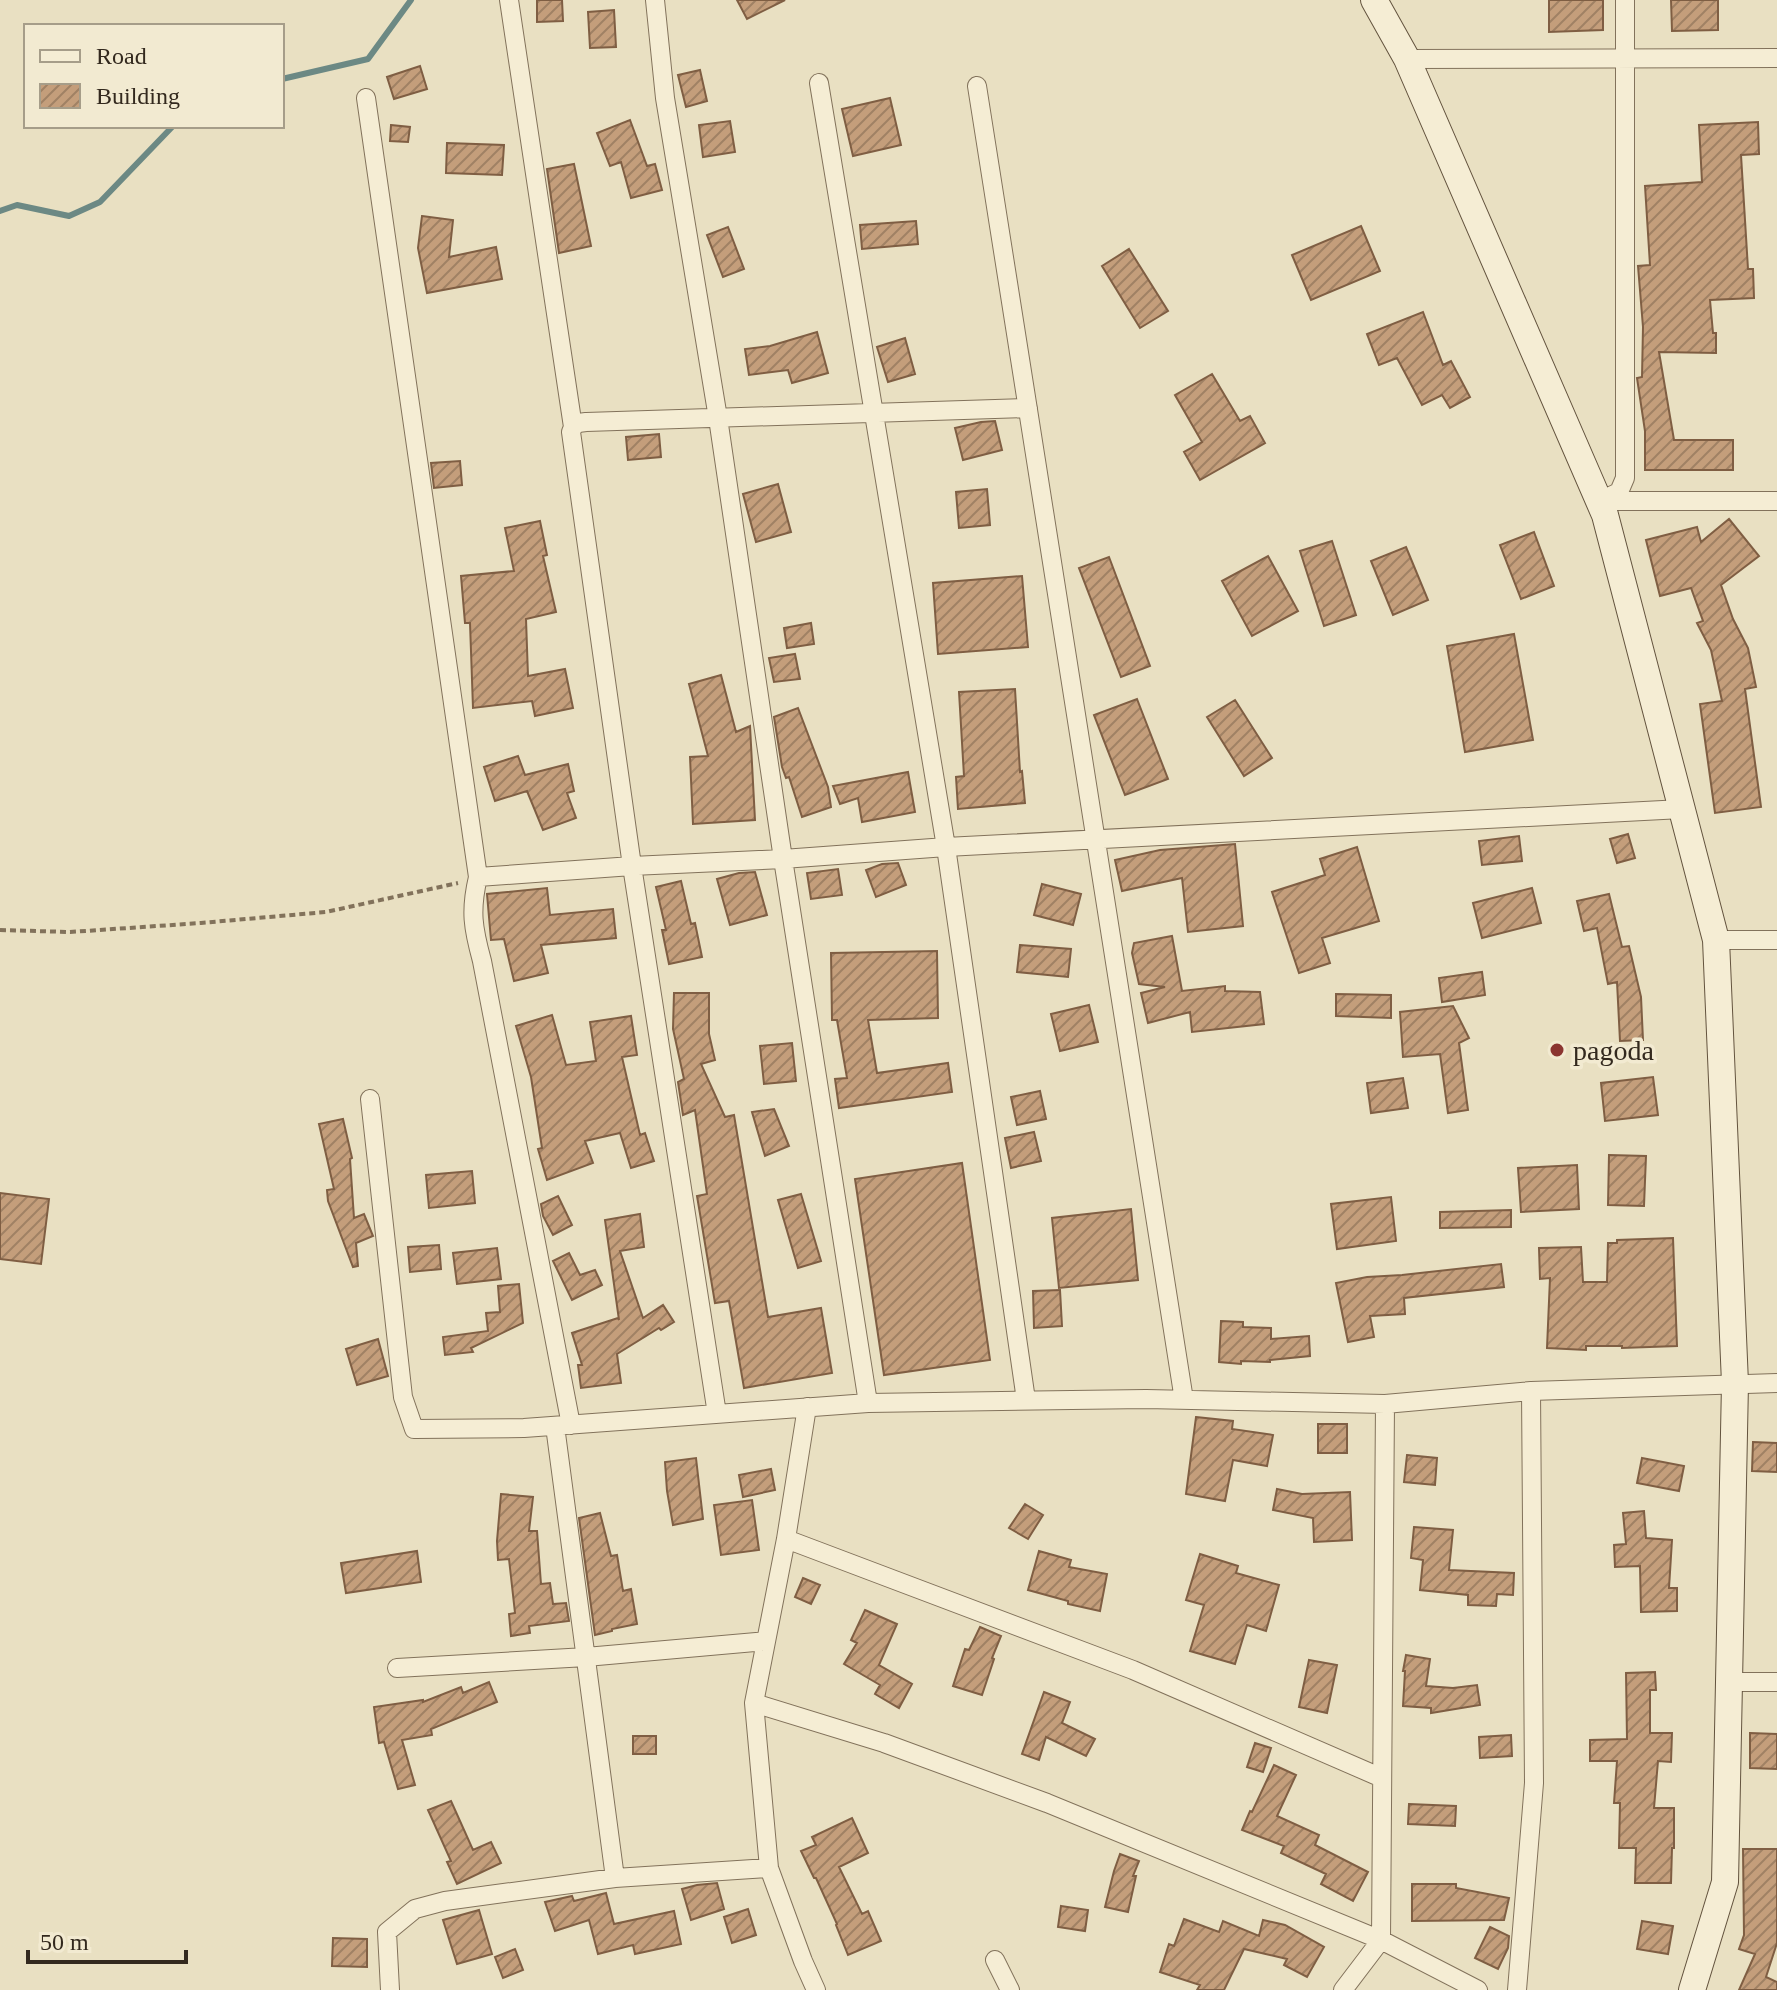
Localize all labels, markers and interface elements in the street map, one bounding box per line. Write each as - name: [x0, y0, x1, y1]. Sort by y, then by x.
- legend: [24, 24, 284, 128]
- text: Road: [96, 43, 147, 69]
- text: Building: [96, 83, 180, 109]
- place label: pagoda: [1573, 1035, 1654, 1066]
- marker: pagoda: [1548, 1041, 1566, 1059]
- scale bar: [28, 1914, 186, 1964]
- text: 50 m: [40, 1929, 89, 1955]

